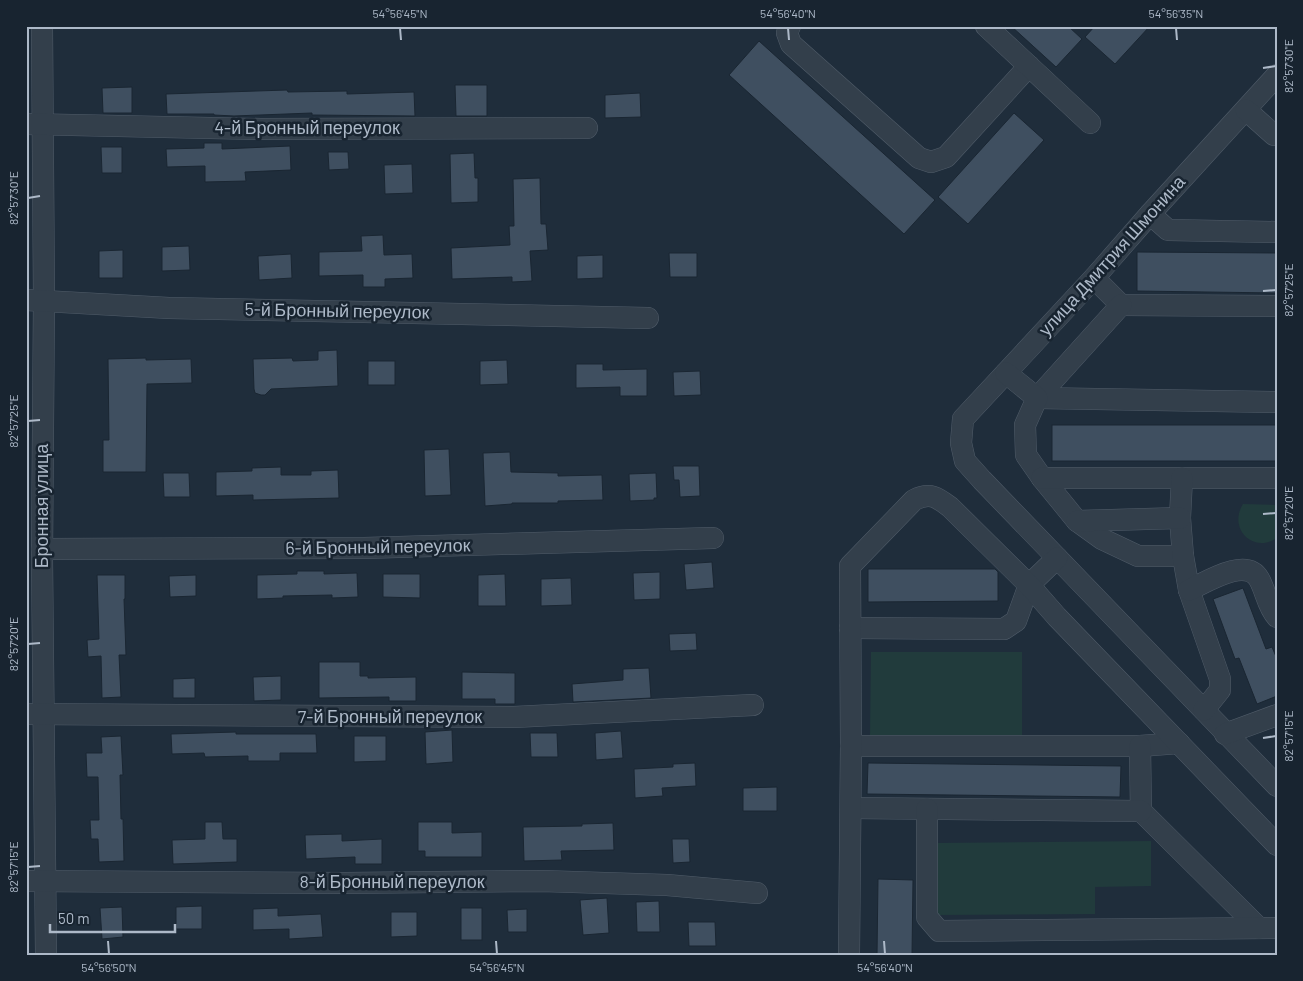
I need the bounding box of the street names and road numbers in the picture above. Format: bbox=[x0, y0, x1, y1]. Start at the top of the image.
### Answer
street label: 4-й Бронный переулок bbox=[214, 116, 400, 138]
street label: улица Дмитрия Шмонина bbox=[1033, 170, 1190, 340]
street label: 5-й Бронный переулок bbox=[244, 297, 430, 323]
street label: Бронная улица bbox=[30, 443, 52, 568]
street label: 6-й Бронный переулок bbox=[285, 533, 471, 559]
street label: 7-й Бронный переулок bbox=[298, 705, 482, 727]
street label: 8-й Бронный переулок bbox=[299, 870, 485, 892]

